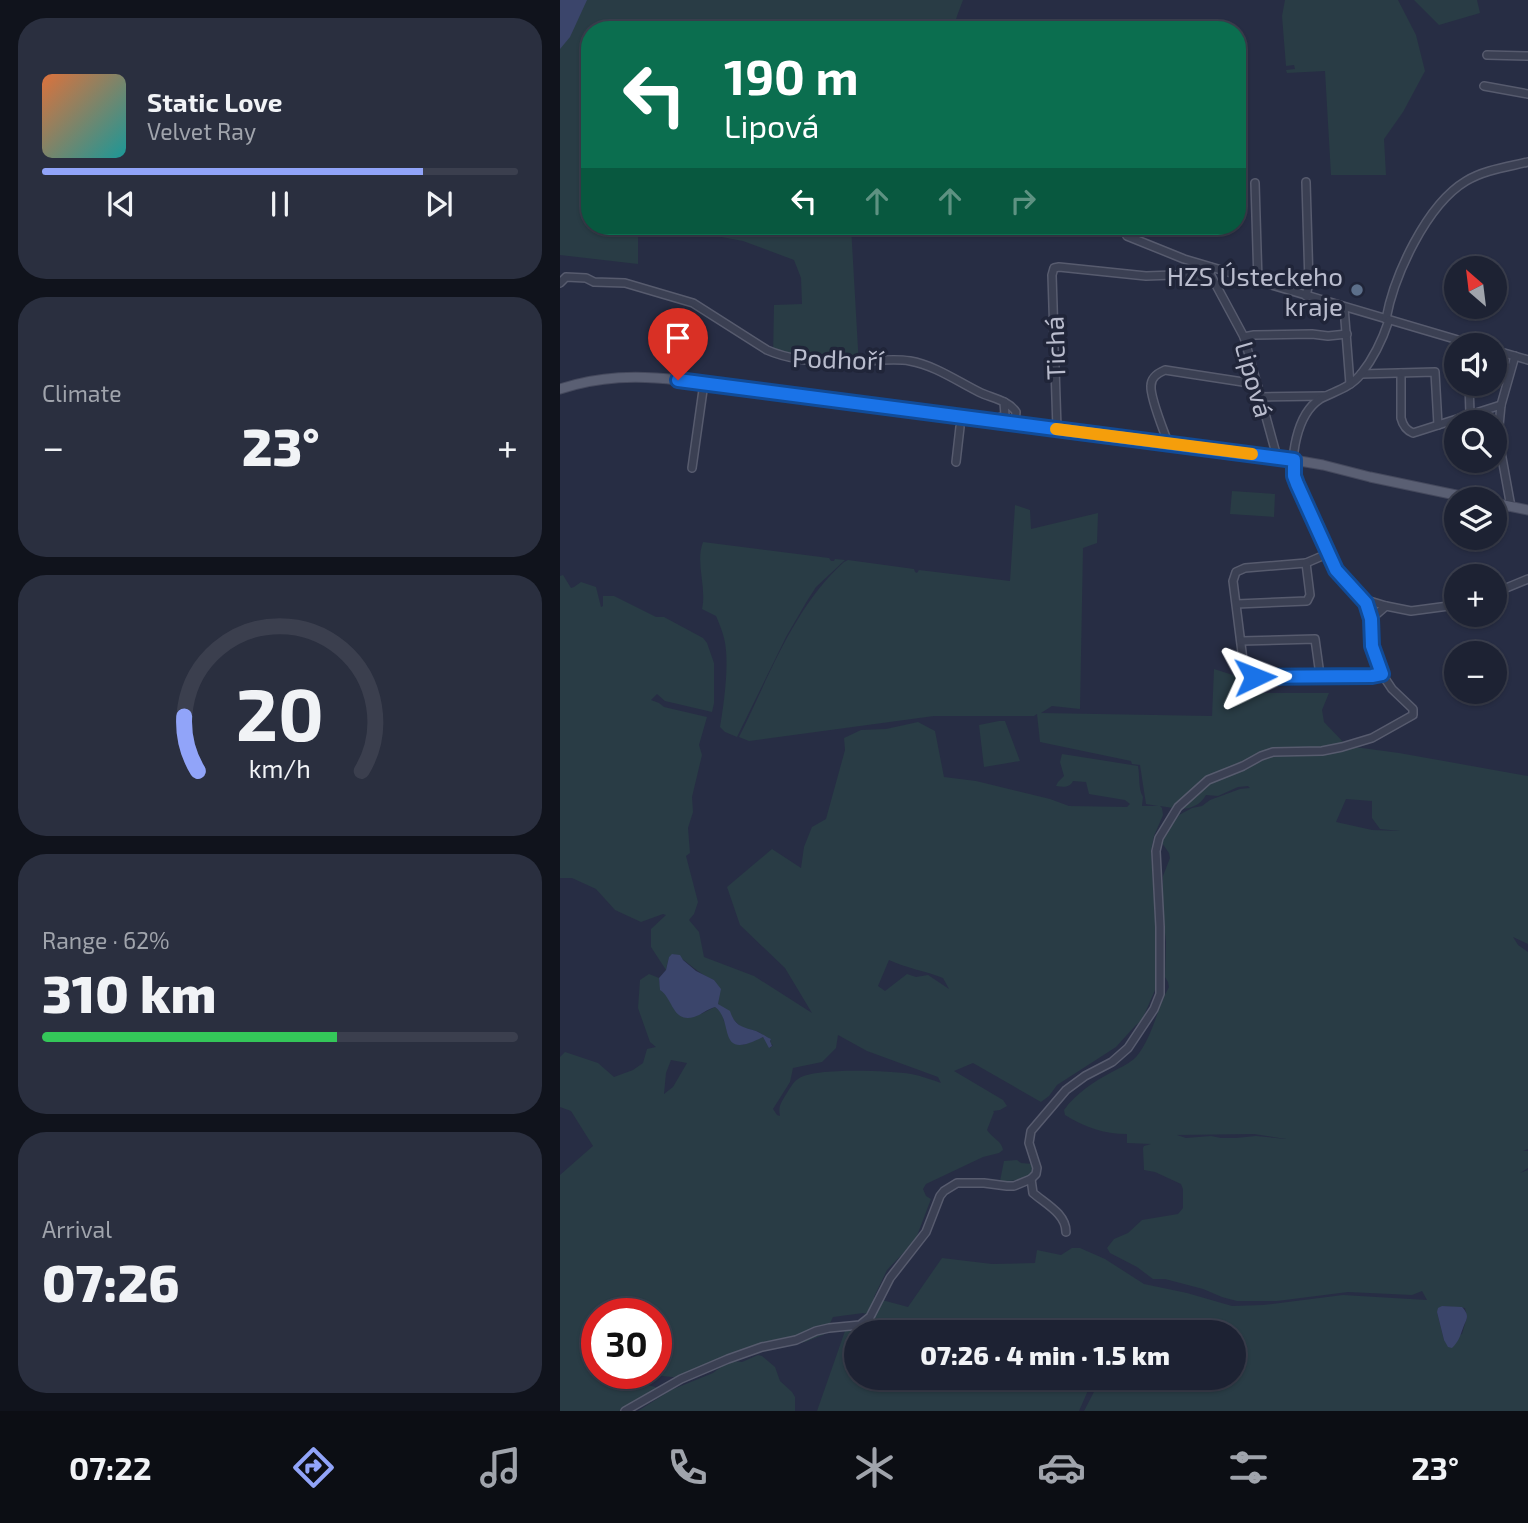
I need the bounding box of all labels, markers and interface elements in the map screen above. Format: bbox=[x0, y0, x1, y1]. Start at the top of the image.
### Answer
text: 190 m bbox=[724, 46, 859, 105]
icon: left bbox=[609, 49, 700, 140]
text: Static Love bbox=[147, 86, 283, 117]
text: Lipová bbox=[724, 106, 819, 144]
text: Velvet Ray bbox=[147, 117, 256, 145]
icon: left bbox=[785, 182, 823, 220]
icon: ahead bbox=[858, 182, 896, 220]
icon: ahead bbox=[931, 182, 969, 220]
icon: right bbox=[1004, 182, 1042, 220]
icon: previous bbox=[102, 185, 140, 223]
icon: pause bbox=[261, 185, 299, 223]
icon: next bbox=[420, 185, 458, 223]
north arrow bbox=[1444, 256, 1507, 318]
map controls bbox=[1444, 256, 1507, 704]
place label: HZS Ústeckeho kraje bbox=[1167, 260, 1343, 321]
marker: HZS Ústeckeho kraje bbox=[1349, 282, 1365, 298]
pin bbox=[648, 308, 708, 380]
street label: Tichá bbox=[1037, 316, 1071, 380]
icon: arrive bbox=[659, 319, 697, 357]
button: sound bbox=[1444, 333, 1507, 396]
street label: Lipová bbox=[1229, 338, 1281, 420]
street label: Podhoří bbox=[792, 341, 886, 375]
text: Climate bbox=[42, 379, 122, 407]
button: search bbox=[1444, 410, 1507, 473]
text: 23° bbox=[242, 414, 320, 476]
text: − bbox=[42, 423, 64, 469]
text: + bbox=[497, 423, 518, 469]
button: layers bbox=[1444, 487, 1507, 550]
button: + bbox=[1444, 564, 1507, 627]
position arrow bbox=[1218, 640, 1292, 714]
button: − bbox=[1444, 641, 1507, 704]
text: 20 bbox=[236, 669, 324, 757]
text: km/h bbox=[249, 753, 311, 783]
text: Range · 62% bbox=[42, 926, 170, 954]
text: 310 km bbox=[42, 961, 216, 1023]
text: Arrival bbox=[42, 1215, 112, 1243]
text: 07:26 bbox=[42, 1250, 179, 1312]
speed limit sign: 30 bbox=[581, 1298, 672, 1389]
text: 07:26 · 4 min · 1.5 km bbox=[920, 1339, 1170, 1370]
icon: directions bbox=[289, 1443, 338, 1492]
icon: music bbox=[476, 1443, 525, 1492]
icon: phone bbox=[663, 1443, 712, 1492]
icon: climate bbox=[850, 1443, 899, 1492]
icon: car bbox=[1037, 1443, 1086, 1492]
icon: filters bbox=[1224, 1443, 1273, 1492]
text: 07:22 bbox=[69, 1448, 151, 1486]
text: 23° bbox=[1411, 1448, 1459, 1486]

